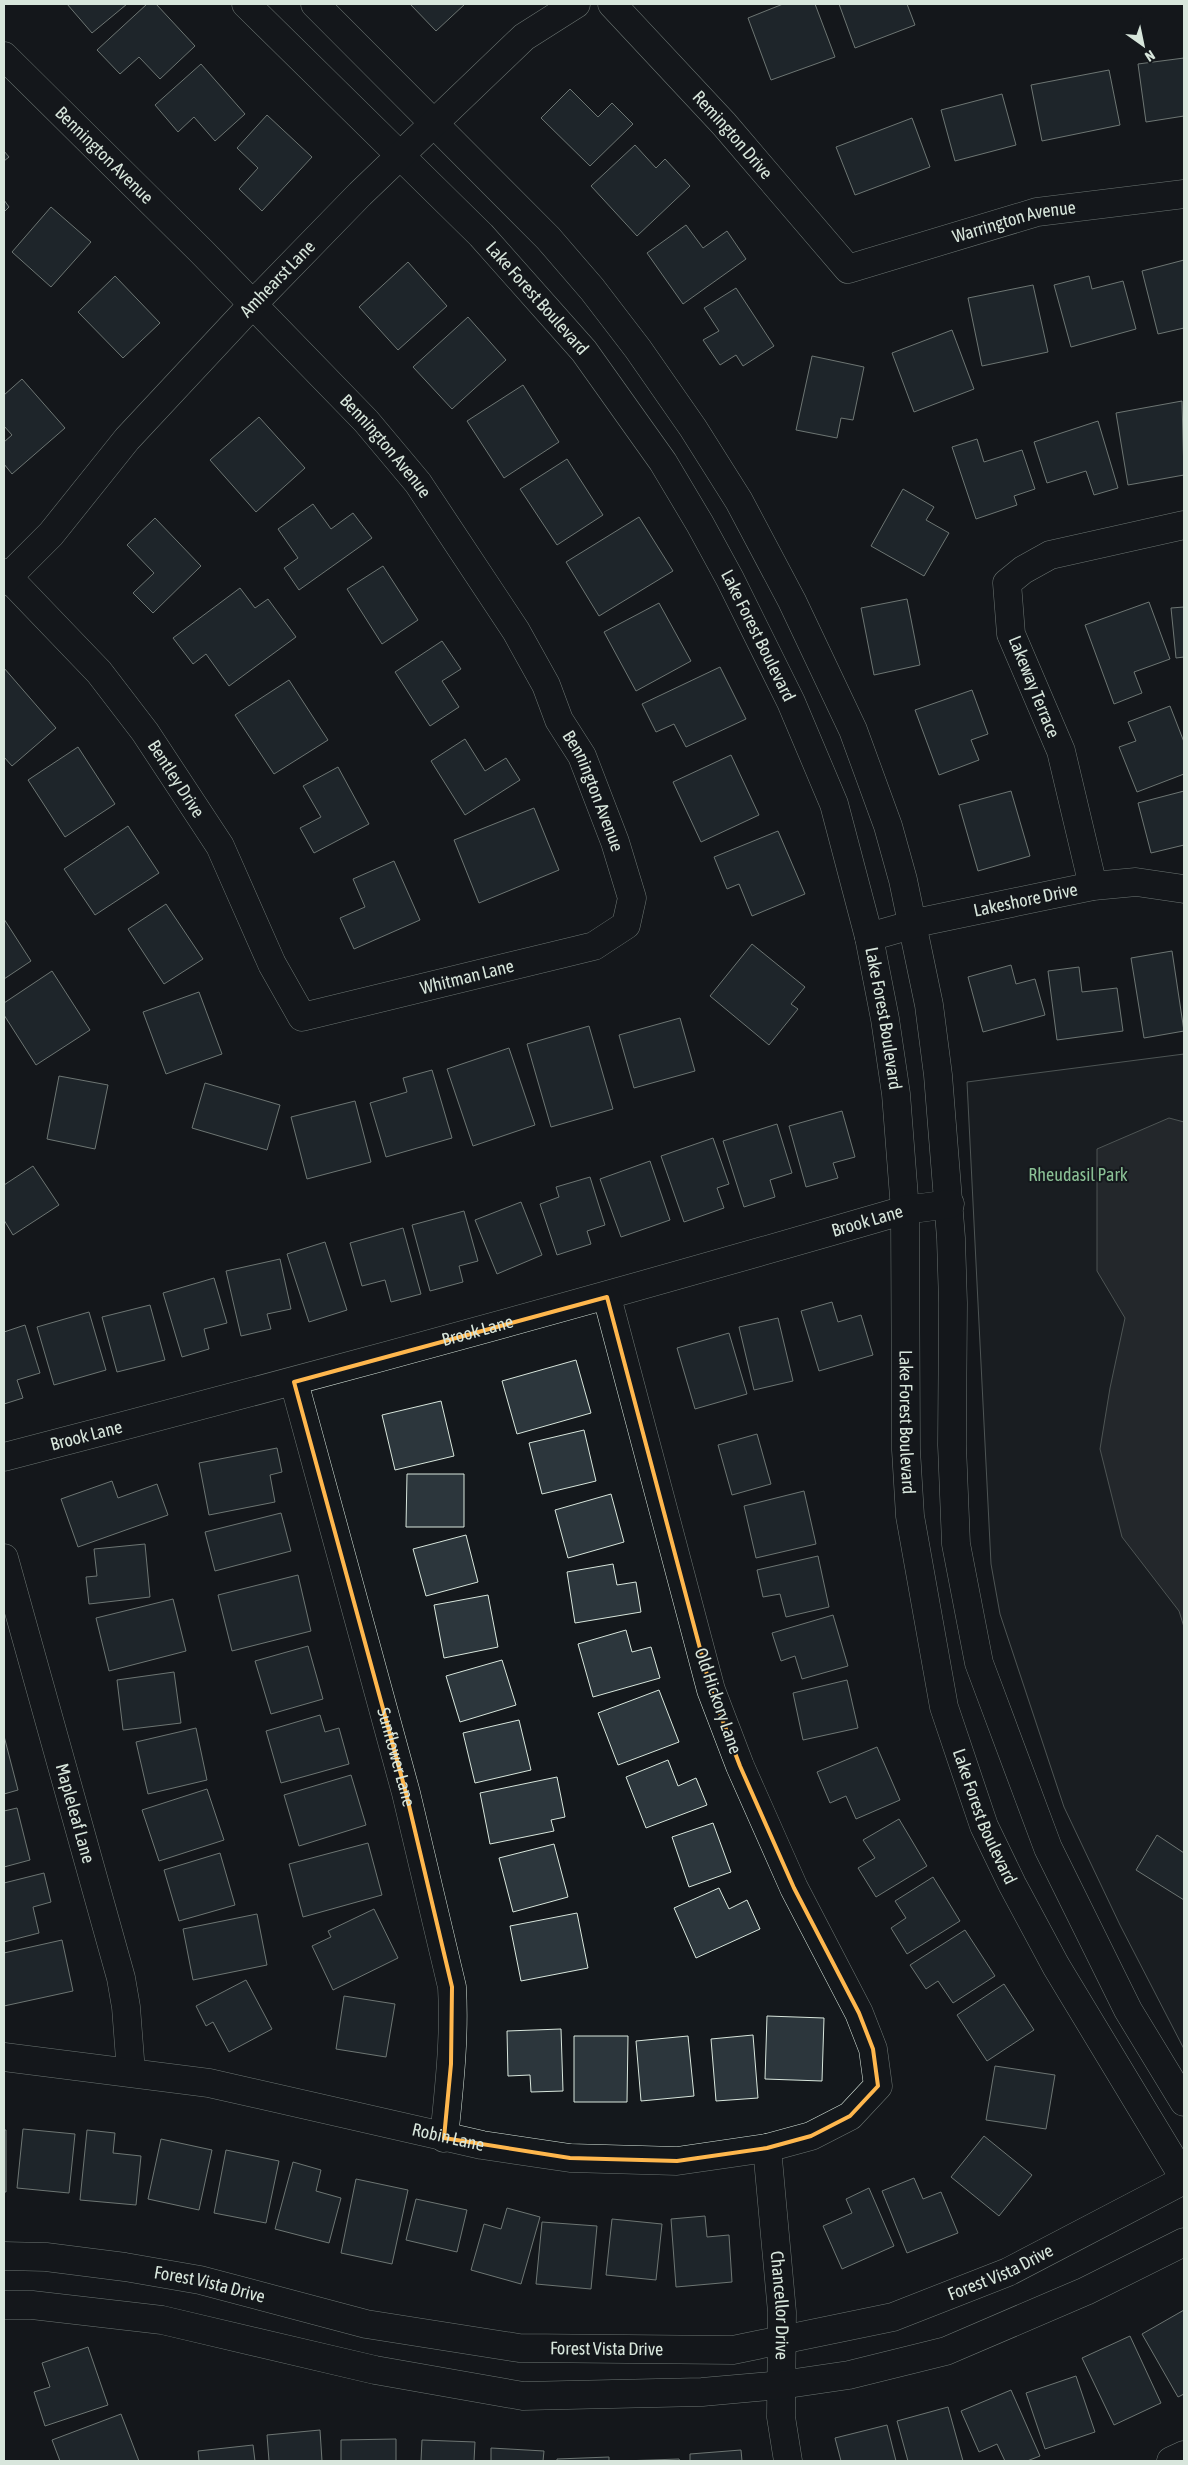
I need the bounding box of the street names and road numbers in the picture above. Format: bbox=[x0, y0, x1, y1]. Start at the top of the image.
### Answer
street label: Remington Drive bbox=[688, 86, 777, 183]
street label: Bennington Avenue bbox=[51, 102, 158, 208]
street label: Warrington Avenue bbox=[950, 196, 1077, 247]
street label: Amhearst Lane bbox=[235, 236, 319, 321]
street label: Lake Forest Boulevard bbox=[482, 237, 593, 359]
street label: Bennington Avenue bbox=[336, 390, 436, 502]
street label: Lake Forest Boulevard bbox=[717, 566, 800, 705]
street label: Lakeway Terrace bbox=[1004, 633, 1064, 741]
street label: Bennington Avenue bbox=[558, 726, 628, 854]
street label: Bentley Drive bbox=[144, 736, 209, 821]
street label: Lakeshore Drive bbox=[972, 879, 1079, 921]
street label: Lake Forest Boulevard bbox=[861, 945, 906, 1091]
street label: Whitman Lane bbox=[418, 955, 516, 998]
street label: Brook Lane bbox=[829, 1200, 905, 1241]
street label: Brook Lane bbox=[439, 1311, 516, 1350]
street label: Lake Forest Boulevard bbox=[896, 1350, 920, 1495]
street label: Brook Lane bbox=[48, 1416, 124, 1455]
street label: Old Hickory Lane bbox=[691, 1645, 746, 1757]
street label: Sunflower Lane bbox=[373, 1705, 420, 1809]
street label: Lake Forest Boulevard bbox=[949, 1746, 1022, 1888]
street label: Mapleleaf Lane bbox=[52, 1761, 99, 1865]
street label: Robin Lane bbox=[410, 2118, 487, 2155]
street label: Forest Vista Drive bbox=[945, 2239, 1056, 2305]
street label: Chancellor Drive bbox=[766, 2250, 793, 2360]
street label: Forest Vista Drive bbox=[153, 2261, 267, 2307]
street label: Forest Vista Drive bbox=[550, 2337, 663, 2359]

